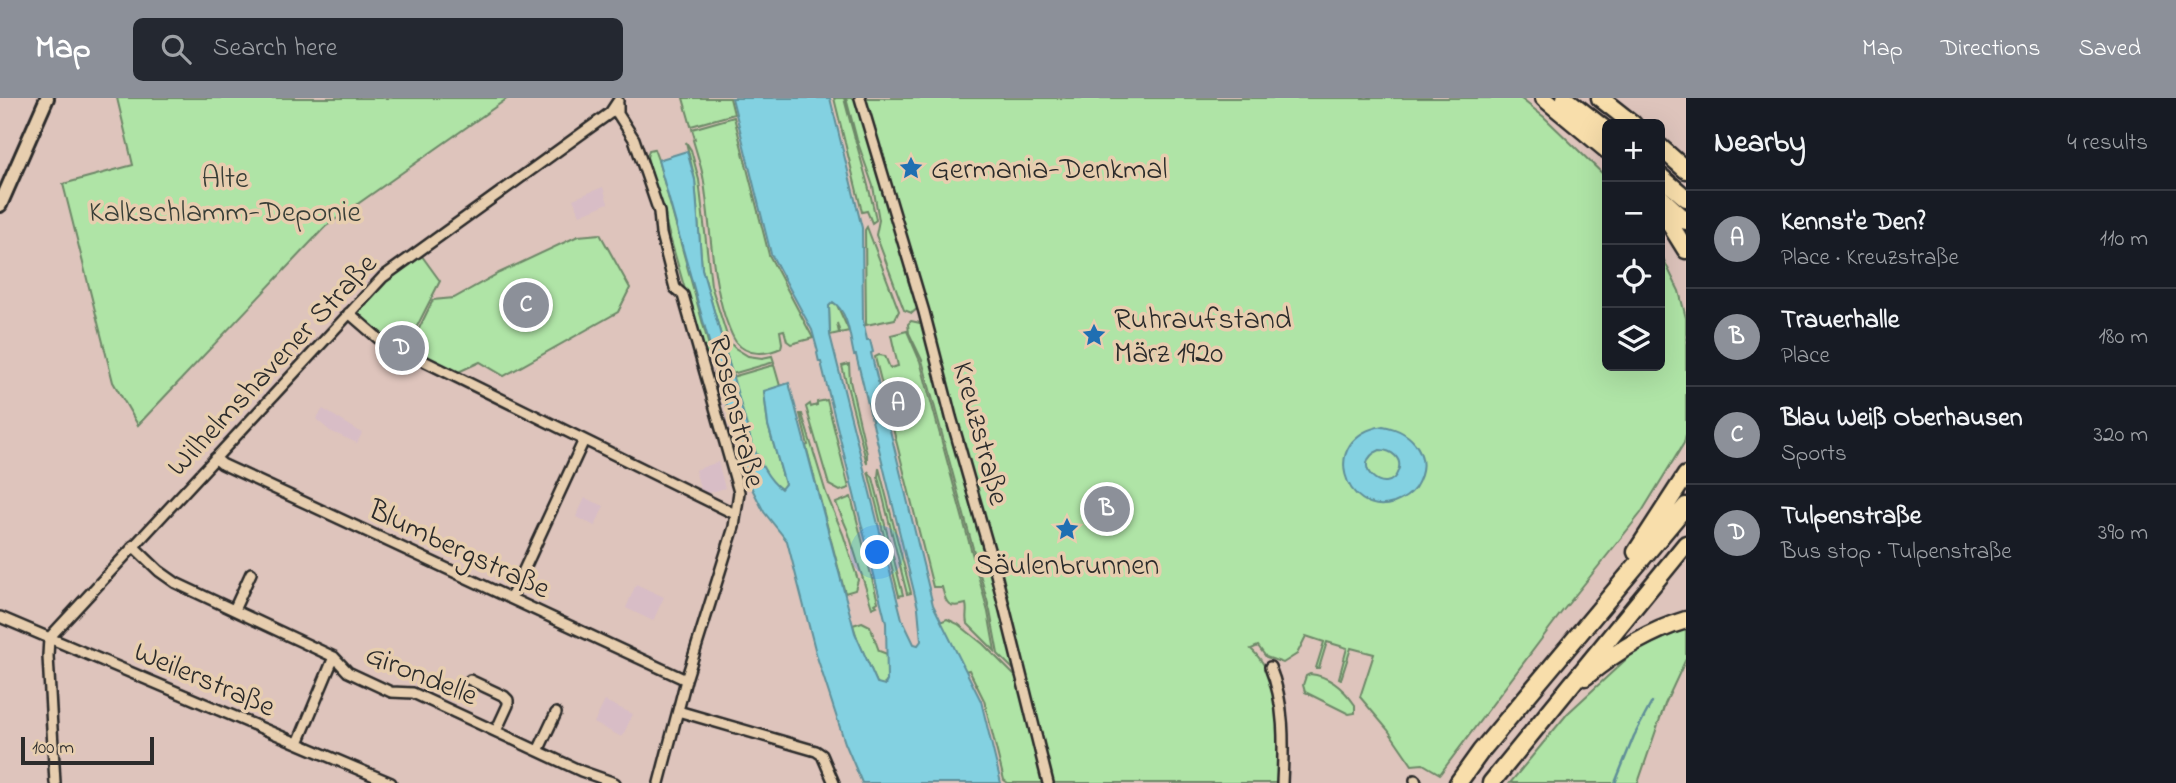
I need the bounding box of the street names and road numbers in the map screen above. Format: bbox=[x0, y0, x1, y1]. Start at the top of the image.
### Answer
street label: Wilhelmshavener Straße bbox=[158, 244, 389, 488]
street label: Rosenstraße bbox=[695, 331, 775, 493]
street label: Kreuzstraße bbox=[939, 357, 1020, 511]
street label: Blumbergstraße bbox=[360, 489, 557, 612]
street label: Weilerstraße bbox=[126, 631, 282, 731]
street label: Girondelle bbox=[358, 634, 484, 719]

